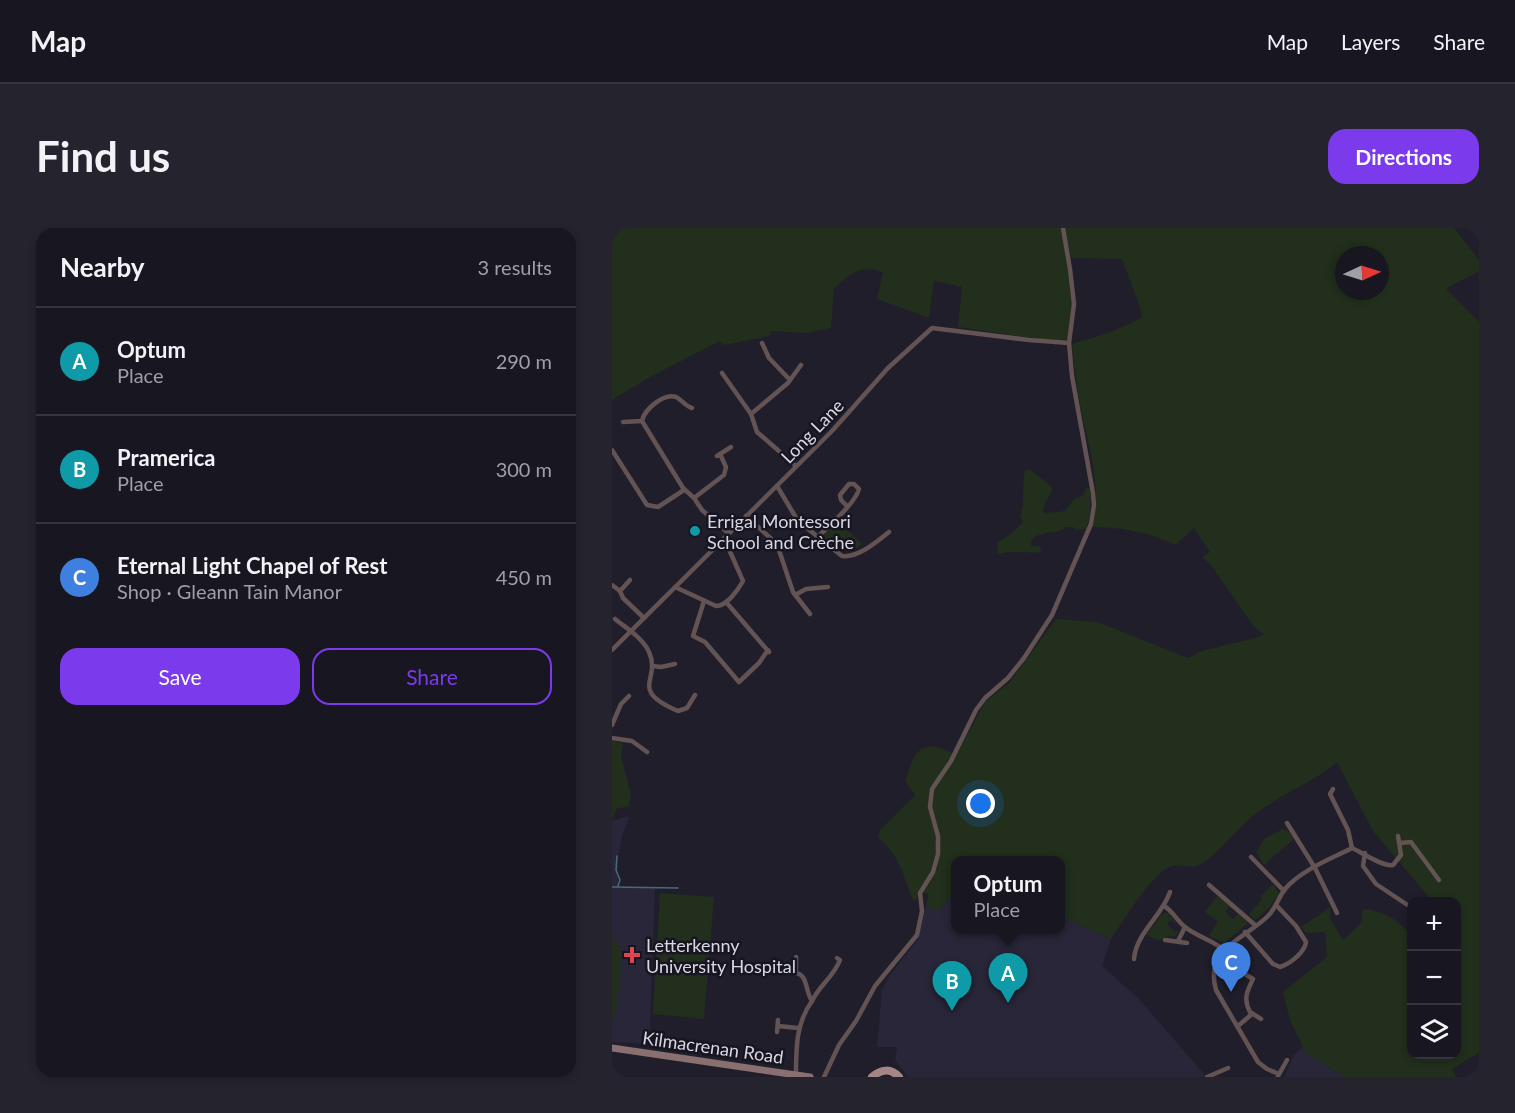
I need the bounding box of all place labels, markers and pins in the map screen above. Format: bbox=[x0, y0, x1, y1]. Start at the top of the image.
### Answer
place label: Errigal Montessori School and Crèche bbox=[707, 510, 854, 553]
marker: Errigal Montessori School and Crèche bbox=[688, 524, 702, 538]
place label: Letterkenny University Hospital bbox=[646, 934, 796, 977]
pin: C bbox=[1212, 942, 1250, 992]
marker: Letterkenny University Hospital bbox=[623, 946, 641, 964]
pin: A bbox=[988, 954, 1028, 1003]
pin: B bbox=[932, 962, 972, 1011]

